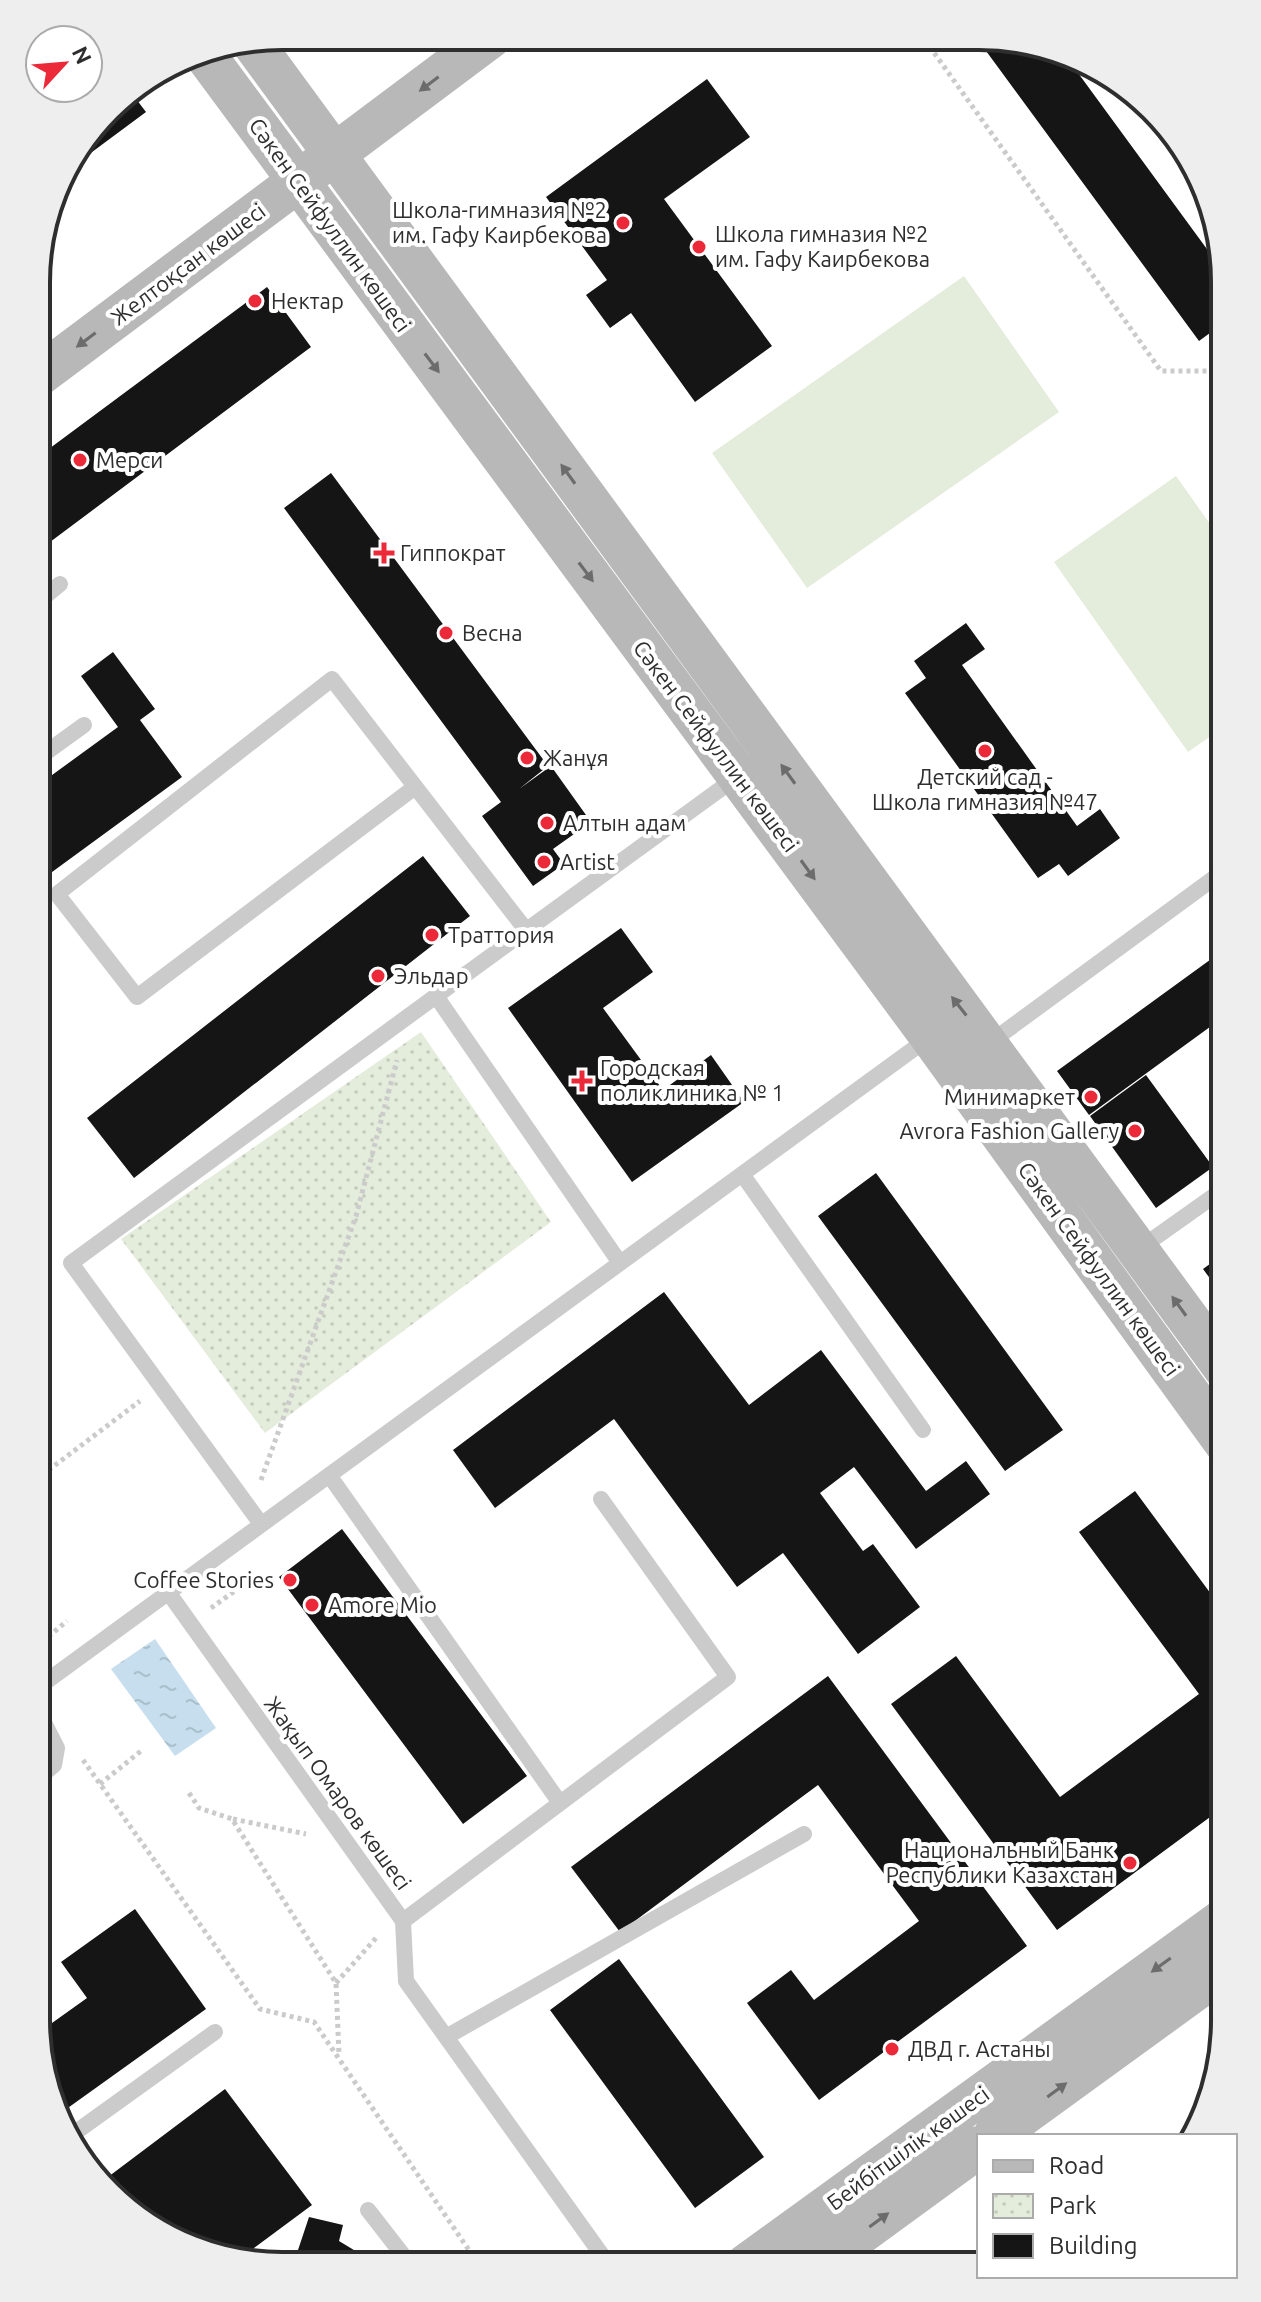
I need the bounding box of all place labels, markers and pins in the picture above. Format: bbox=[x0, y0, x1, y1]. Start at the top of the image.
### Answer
place label: Школа-гимназия №2 им. Гафу Каирбекова bbox=[392, 197, 607, 247]
marker: Школа-гимназия №2 им. Гафу Каирбекова bbox=[614, 214, 632, 232]
place label: Школа гимназия №2 им. Гафу Каирбекова bbox=[715, 221, 930, 271]
marker: Школа гимназия №2 им. Гафу Каирбекова bbox=[690, 238, 708, 256]
place label: Нектар bbox=[271, 288, 344, 313]
marker: Нектар bbox=[246, 292, 264, 310]
place label: Мерси bbox=[96, 447, 163, 472]
marker: Мерси bbox=[71, 451, 89, 469]
place label: Гиппократ bbox=[400, 540, 506, 565]
marker: Гиппократ bbox=[375, 544, 393, 562]
place label: Весна bbox=[462, 620, 523, 645]
marker: Весна bbox=[437, 624, 455, 642]
marker: Детский сад - Школа гимназия №47 bbox=[976, 742, 994, 760]
place label: Жанұя bbox=[543, 745, 609, 770]
marker: Жанұя bbox=[518, 749, 536, 767]
place label: Детский сад - Школа гимназия №47 bbox=[872, 764, 1098, 814]
place label: Алтын адам bbox=[563, 810, 686, 835]
marker: Алтын адам bbox=[538, 814, 556, 832]
place label: Artist bbox=[560, 849, 615, 874]
marker: Artist bbox=[535, 853, 553, 871]
place label: Траттория bbox=[448, 922, 554, 947]
marker: Траттория bbox=[423, 926, 441, 944]
place label: Эльдар bbox=[394, 963, 469, 988]
marker: Эльдар bbox=[369, 967, 387, 985]
place label: Городская поликлиника № 1 bbox=[600, 1055, 784, 1105]
marker: Городская поликлиника № 1 bbox=[571, 1070, 593, 1092]
place label: Минимаркет bbox=[944, 1084, 1075, 1109]
marker: Минимаркет bbox=[1082, 1088, 1100, 1106]
place label: Avrora Fashion Gallery bbox=[899, 1118, 1119, 1143]
marker: Avrora Fashion Gallery bbox=[1126, 1122, 1144, 1140]
place label: Coffee Stories bbox=[133, 1567, 274, 1592]
marker: Coffee Stories bbox=[281, 1571, 299, 1589]
place label: Amore Mio bbox=[328, 1592, 437, 1617]
marker: Amore Mio bbox=[303, 1596, 321, 1614]
place label: Национальный Банк Республики Казахстан bbox=[886, 1837, 1114, 1887]
marker: Национальный Банк Республики Казахстан bbox=[1121, 1854, 1139, 1872]
place label: ДВД г. Астаны bbox=[908, 2036, 1051, 2061]
marker: ДВД г. Астаны bbox=[883, 2040, 901, 2058]

